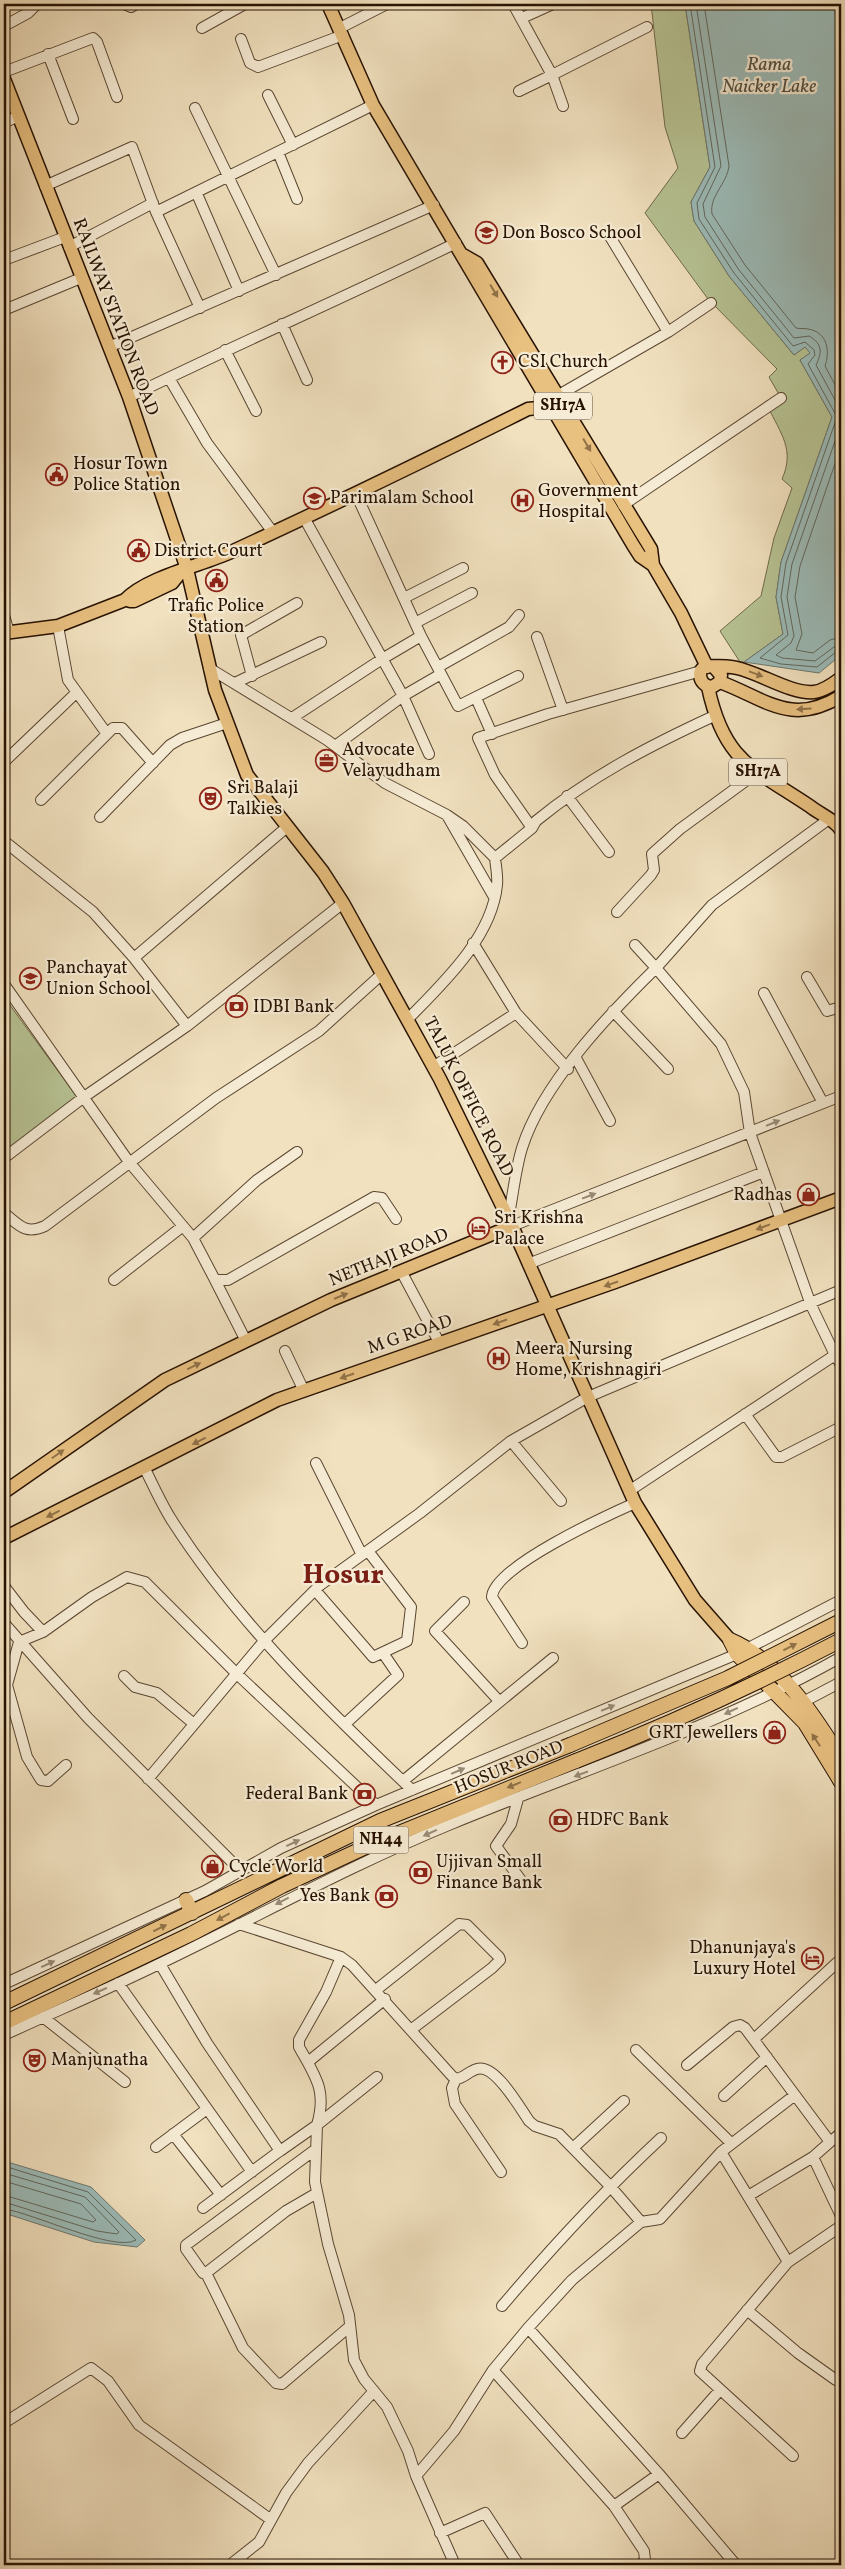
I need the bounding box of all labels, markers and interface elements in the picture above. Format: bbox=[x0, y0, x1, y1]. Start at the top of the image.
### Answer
water label: Rama Naicker Lake bbox=[722, 52, 816, 100]
street label: RAILWAY STATION ROAD bbox=[66, 215, 164, 419]
school or university icon: Don Bosco School bbox=[474, 221, 498, 245]
place label: Don Bosco School bbox=[502, 221, 641, 246]
one-way arrow bbox=[489, 285, 498, 298]
church icon: CSI Church bbox=[490, 350, 514, 374]
place label: CSI Church bbox=[518, 350, 608, 375]
road number: SH17A bbox=[534, 392, 592, 420]
one-way arrow bbox=[582, 439, 591, 452]
place label: Hosur Town Police Station bbox=[73, 452, 181, 498]
public building icon: Hosur Town Police Station bbox=[45, 462, 69, 486]
place label: Government Hospital bbox=[538, 479, 638, 525]
school or university icon: Parimalam School bbox=[302, 486, 326, 510]
place label: Parimalam School bbox=[330, 486, 474, 511]
hospital icon: Government Hospital bbox=[510, 489, 534, 513]
public building icon: District Court bbox=[126, 539, 150, 563]
place label: District Court bbox=[154, 539, 263, 564]
public building icon: Trafic Police Station bbox=[204, 569, 228, 593]
place label: Trafic Police Station bbox=[168, 594, 264, 640]
one-way arrow bbox=[748, 671, 763, 678]
one-way arrow bbox=[796, 705, 812, 713]
place label: Advocate Velayudham bbox=[342, 738, 441, 784]
office icon: Advocate Velayudham bbox=[314, 748, 338, 772]
road number: SH17A bbox=[729, 759, 787, 786]
place label: Sri Balaji Talkies bbox=[227, 776, 299, 822]
theatre icon: Sri Balaji Talkies bbox=[199, 786, 223, 810]
place label: Panchayat Union School bbox=[46, 956, 151, 1002]
school or university icon: Panchayat Union School bbox=[18, 966, 42, 990]
bank icon: IDBI Bank bbox=[225, 995, 249, 1019]
place label: IDBI Bank bbox=[253, 995, 335, 1020]
street label: TALUK OFFICE ROAD bbox=[417, 1013, 519, 1181]
one-way arrow bbox=[766, 1119, 780, 1127]
place label: Radhas bbox=[733, 1183, 792, 1208]
shop icon: Radhas bbox=[796, 1183, 820, 1207]
one-way arrow bbox=[582, 1192, 597, 1199]
place label: Sri Krishna Palace bbox=[494, 1206, 584, 1252]
hotel icon: Sri Krishna Palace bbox=[466, 1216, 490, 1240]
street label: NETHAJI ROAD bbox=[325, 1223, 453, 1293]
one-way arrow bbox=[755, 1223, 770, 1231]
one-way arrow bbox=[603, 1281, 618, 1288]
one-way arrow bbox=[334, 1292, 349, 1300]
street label: M G ROAD bbox=[364, 1309, 456, 1361]
one-way arrow bbox=[493, 1319, 508, 1326]
place label: Meera Nursing Home, Krishnagiri bbox=[515, 1337, 662, 1383]
hospital icon: Meera Nursing Home, Krishnagiri bbox=[487, 1347, 511, 1371]
one-way arrow bbox=[187, 1362, 201, 1370]
one-way arrow bbox=[339, 1372, 354, 1380]
one-way arrow bbox=[191, 1437, 206, 1445]
one-way arrow bbox=[51, 1449, 65, 1459]
one-way arrow bbox=[46, 1510, 60, 1518]
district label: Hosur bbox=[302, 1556, 384, 1595]
one-way arrow bbox=[783, 1643, 797, 1651]
one-way arrow bbox=[601, 1703, 615, 1711]
one-way arrow bbox=[724, 1707, 738, 1715]
place label: GRT Jewellers bbox=[649, 1721, 758, 1746]
shop icon: GRT Jewellers bbox=[762, 1721, 786, 1745]
one-way arrow bbox=[812, 1733, 821, 1746]
street label: HOSUR ROAD bbox=[451, 1735, 567, 1801]
one-way arrow bbox=[451, 1766, 465, 1774]
one-way arrow bbox=[573, 1770, 588, 1778]
place label: Federal Bank bbox=[245, 1782, 348, 1807]
bank icon: Federal Bank bbox=[352, 1782, 376, 1806]
one-way arrow bbox=[507, 1782, 521, 1790]
bank icon: HDFC Bank bbox=[548, 1808, 572, 1832]
place label: HDFC Bank bbox=[576, 1808, 669, 1833]
road number: NH44 bbox=[354, 1826, 408, 1854]
one-way arrow bbox=[423, 1830, 437, 1838]
one-way arrow bbox=[286, 1838, 300, 1846]
place label: Ujjivan Small Finance Bank bbox=[436, 1850, 543, 1896]
shop icon: Cycle World bbox=[201, 1855, 225, 1879]
place label: Cycle World bbox=[229, 1855, 323, 1880]
bank icon: Ujjivan Small Finance Bank bbox=[408, 1860, 432, 1884]
place label: Yes Bank bbox=[300, 1884, 370, 1909]
bank icon: Yes Bank bbox=[374, 1884, 398, 1908]
one-way arrow bbox=[275, 1897, 290, 1905]
one-way arrow bbox=[216, 1913, 230, 1921]
one-way arrow bbox=[153, 1924, 167, 1932]
place label: Dhanunjaya's Luxury Hotel bbox=[689, 1936, 796, 1982]
hotel icon: Dhanunjaya's Luxury Hotel bbox=[800, 1946, 824, 1970]
one-way arrow bbox=[41, 1960, 55, 1968]
one-way arrow bbox=[93, 1987, 107, 1995]
theatre icon: Manjunatha bbox=[23, 2048, 47, 2072]
place label: Manjunatha bbox=[51, 2048, 148, 2073]

